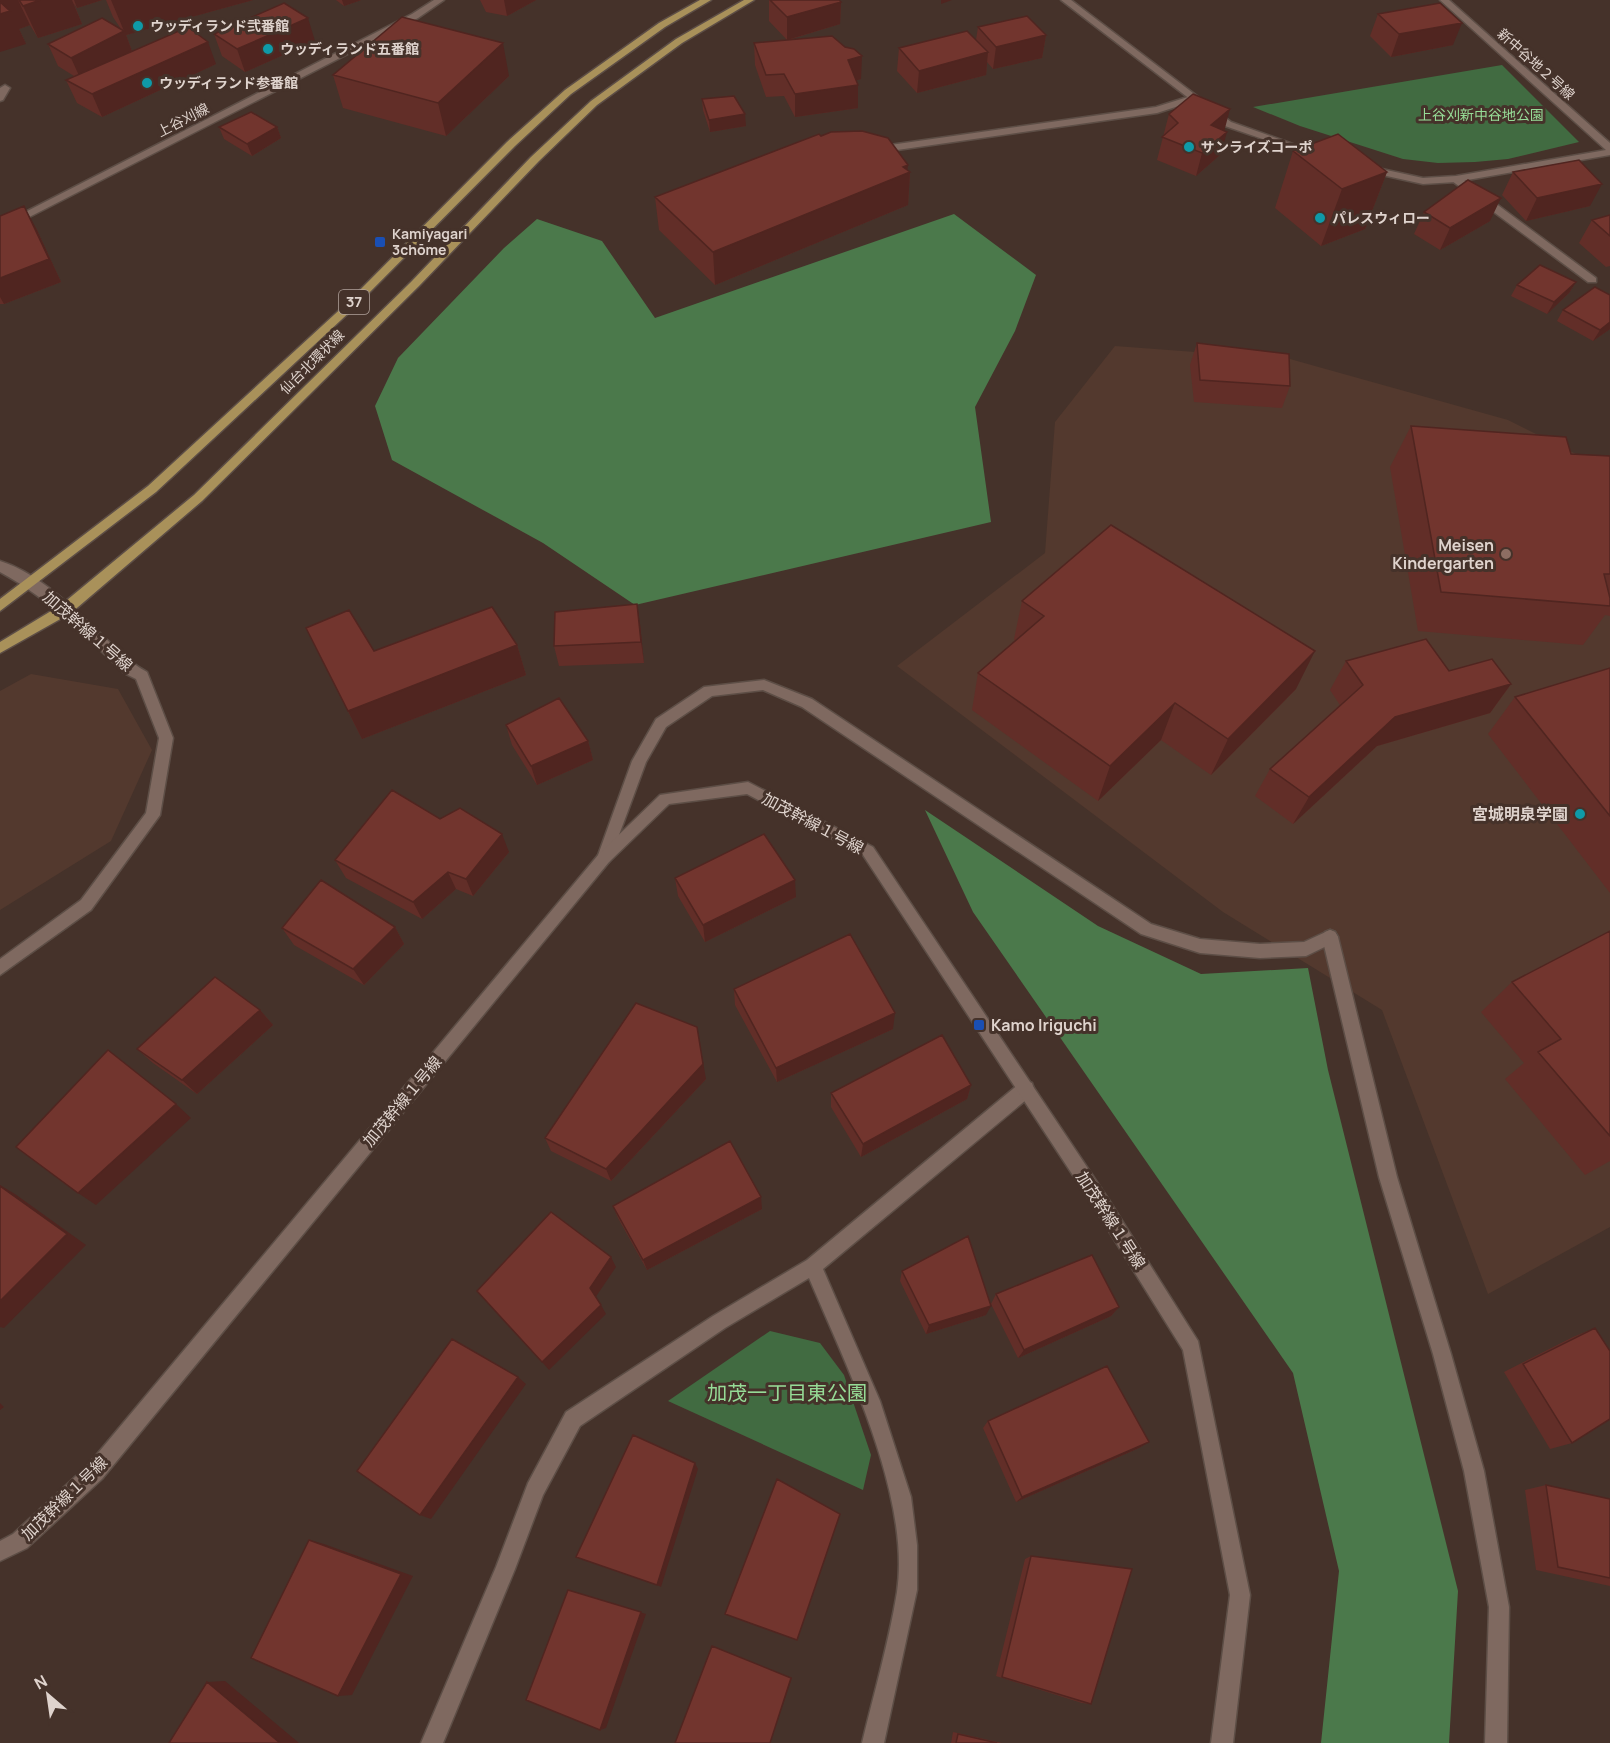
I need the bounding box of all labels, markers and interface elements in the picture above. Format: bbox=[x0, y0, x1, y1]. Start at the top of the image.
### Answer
place label: ウッディランド弐番館 bbox=[150, 16, 289, 35]
marker: ウッディランド弐番館 bbox=[131, 19, 145, 33]
street label: 新中谷地２号線 bbox=[1494, 24, 1579, 103]
place label: ウッディランド五番館 bbox=[280, 39, 419, 58]
marker: ウッディランド五番館 bbox=[261, 42, 275, 56]
place label: ウッディランド参番館 bbox=[159, 73, 298, 92]
marker: ウッディランド参番館 bbox=[140, 76, 154, 90]
street label: 上谷刈線 bbox=[154, 98, 212, 141]
park label: 上谷刈新中谷地公園 bbox=[1418, 105, 1544, 124]
place label: サンライズコーポ bbox=[1201, 137, 1313, 156]
marker: サンライズコーポ bbox=[1182, 140, 1196, 154]
place label: パレスウィロー bbox=[1332, 208, 1430, 227]
marker: パレスウィロー bbox=[1313, 211, 1327, 225]
place label: Kamiyagari 3chōme bbox=[392, 224, 467, 259]
marker: Kamiyagari 3chōme bbox=[373, 235, 387, 249]
road number: 37 bbox=[339, 290, 369, 314]
street label: 仙台北環状線 bbox=[275, 325, 348, 398]
place label: Meisen Kindergarten bbox=[1392, 534, 1494, 574]
marker: Meisen Kindergarten bbox=[1499, 547, 1513, 561]
street label: 加茂幹線１号線 bbox=[39, 586, 137, 676]
street label: 加茂幹線１号線 bbox=[758, 787, 868, 859]
place label: 宮城明泉学園 bbox=[1472, 803, 1568, 825]
marker: 宮城明泉学園 bbox=[1573, 807, 1587, 821]
place label: Kamo Iriguchi bbox=[991, 1014, 1097, 1036]
marker: Kamo Iriguchi bbox=[972, 1018, 986, 1032]
street label: 加茂幹線１号線 bbox=[358, 1051, 446, 1151]
street label: 加茂幹線１号線 bbox=[1071, 1167, 1151, 1273]
park label: 加茂一丁目東公園 bbox=[707, 1379, 867, 1406]
street label: 加茂幹線１号線 bbox=[16, 1451, 112, 1545]
north arrow bbox=[18, 1665, 78, 1725]
text: N bbox=[30, 1669, 51, 1694]

